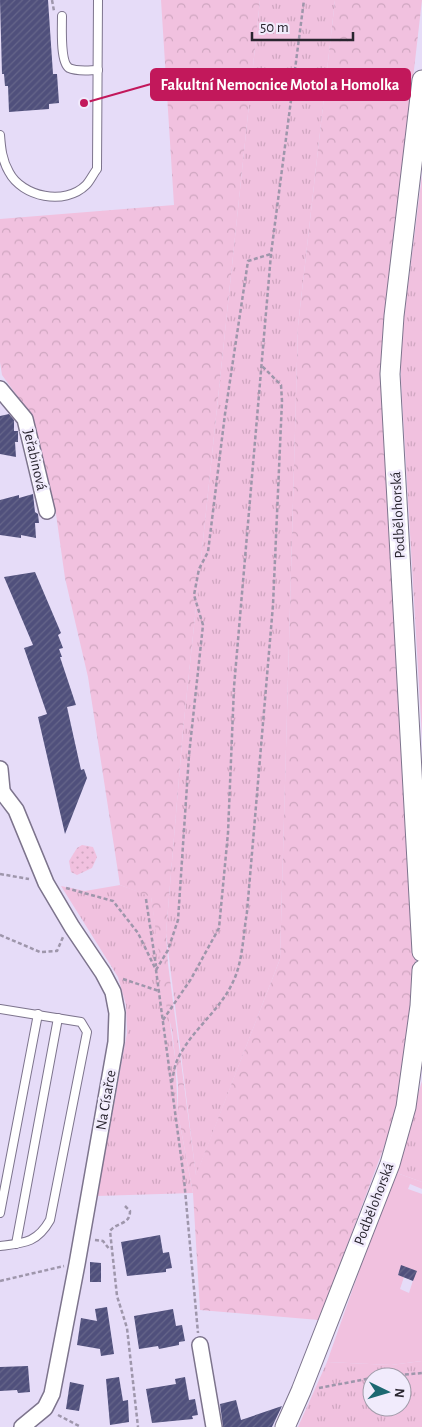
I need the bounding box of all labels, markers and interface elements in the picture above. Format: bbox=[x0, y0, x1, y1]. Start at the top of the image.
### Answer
scale bar bbox=[252, 10, 353, 42]
text: 50 m bbox=[260, 20, 289, 35]
callout: Fakultní Nemocnice Motol a Homolka bbox=[151, 69, 410, 100]
text: Fakultní Nemocnice Motol a Homolka bbox=[161, 77, 400, 93]
street label: Jeřabinová bbox=[21, 428, 49, 492]
street label: Podbělohorská bbox=[388, 471, 408, 559]
street label: Na Císařce bbox=[93, 1069, 119, 1131]
street label: Podbělohorská bbox=[351, 1161, 397, 1247]
north arrow bbox=[362, 1367, 412, 1417]
text: N bbox=[392, 1388, 406, 1399]

